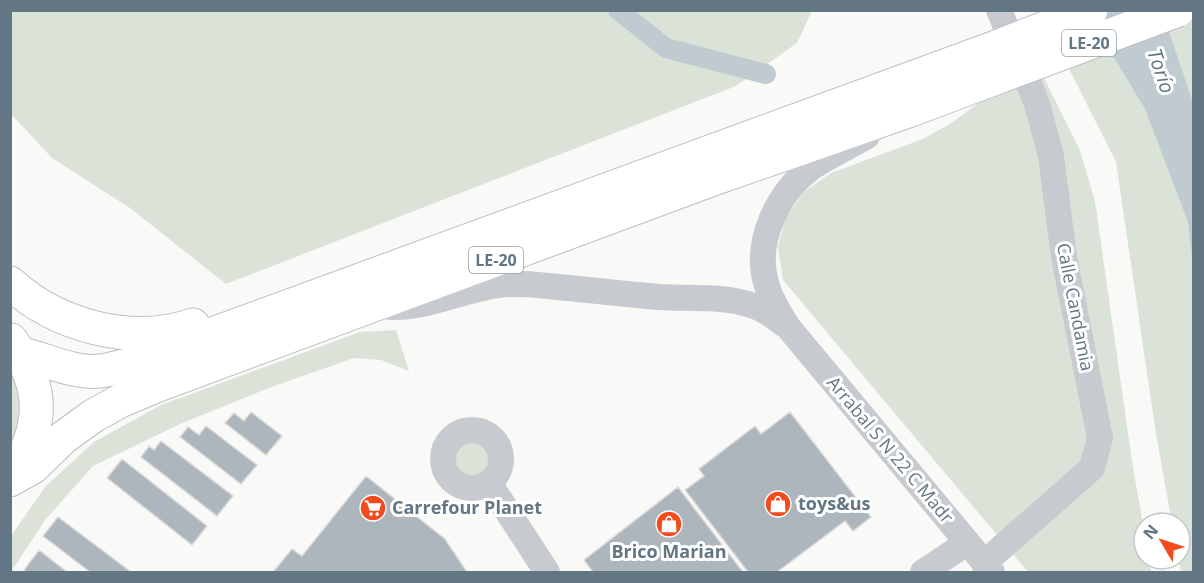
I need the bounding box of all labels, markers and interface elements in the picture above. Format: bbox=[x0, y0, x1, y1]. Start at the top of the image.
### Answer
road number: LE-20 bbox=[1062, 30, 1116, 56]
water label: Torío bbox=[1141, 45, 1182, 97]
street label: Calle Candamia bbox=[1052, 241, 1100, 373]
road number: LE-20 bbox=[469, 247, 523, 273]
street label: Arrabal S N 22 C Madr bbox=[822, 371, 960, 528]
shop icon: toys&us bbox=[763, 489, 793, 519]
place label: toys&us bbox=[798, 491, 870, 515]
supermarket icon: Carrefour Planet bbox=[358, 493, 388, 523]
place label: Carrefour Planet bbox=[392, 495, 542, 519]
shop icon: Brico Marian bbox=[654, 509, 684, 539]
north arrow bbox=[1132, 511, 1192, 571]
text: N bbox=[1138, 520, 1163, 544]
place label: Brico Marian bbox=[611, 539, 727, 563]

